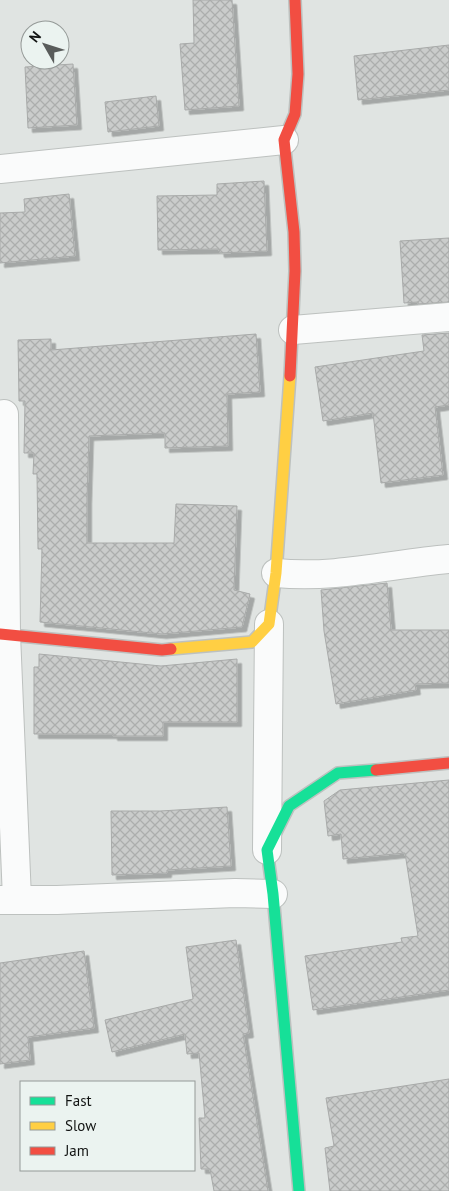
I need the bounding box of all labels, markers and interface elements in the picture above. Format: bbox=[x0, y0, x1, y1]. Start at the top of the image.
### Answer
north arrow bbox=[20, 20, 70, 70]
text: N bbox=[25, 28, 45, 46]
legend bbox=[20, 1081, 195, 1171]
text: Fast bbox=[65, 1091, 92, 1110]
text: Slow bbox=[65, 1116, 96, 1135]
text: Jam bbox=[64, 1141, 89, 1160]

